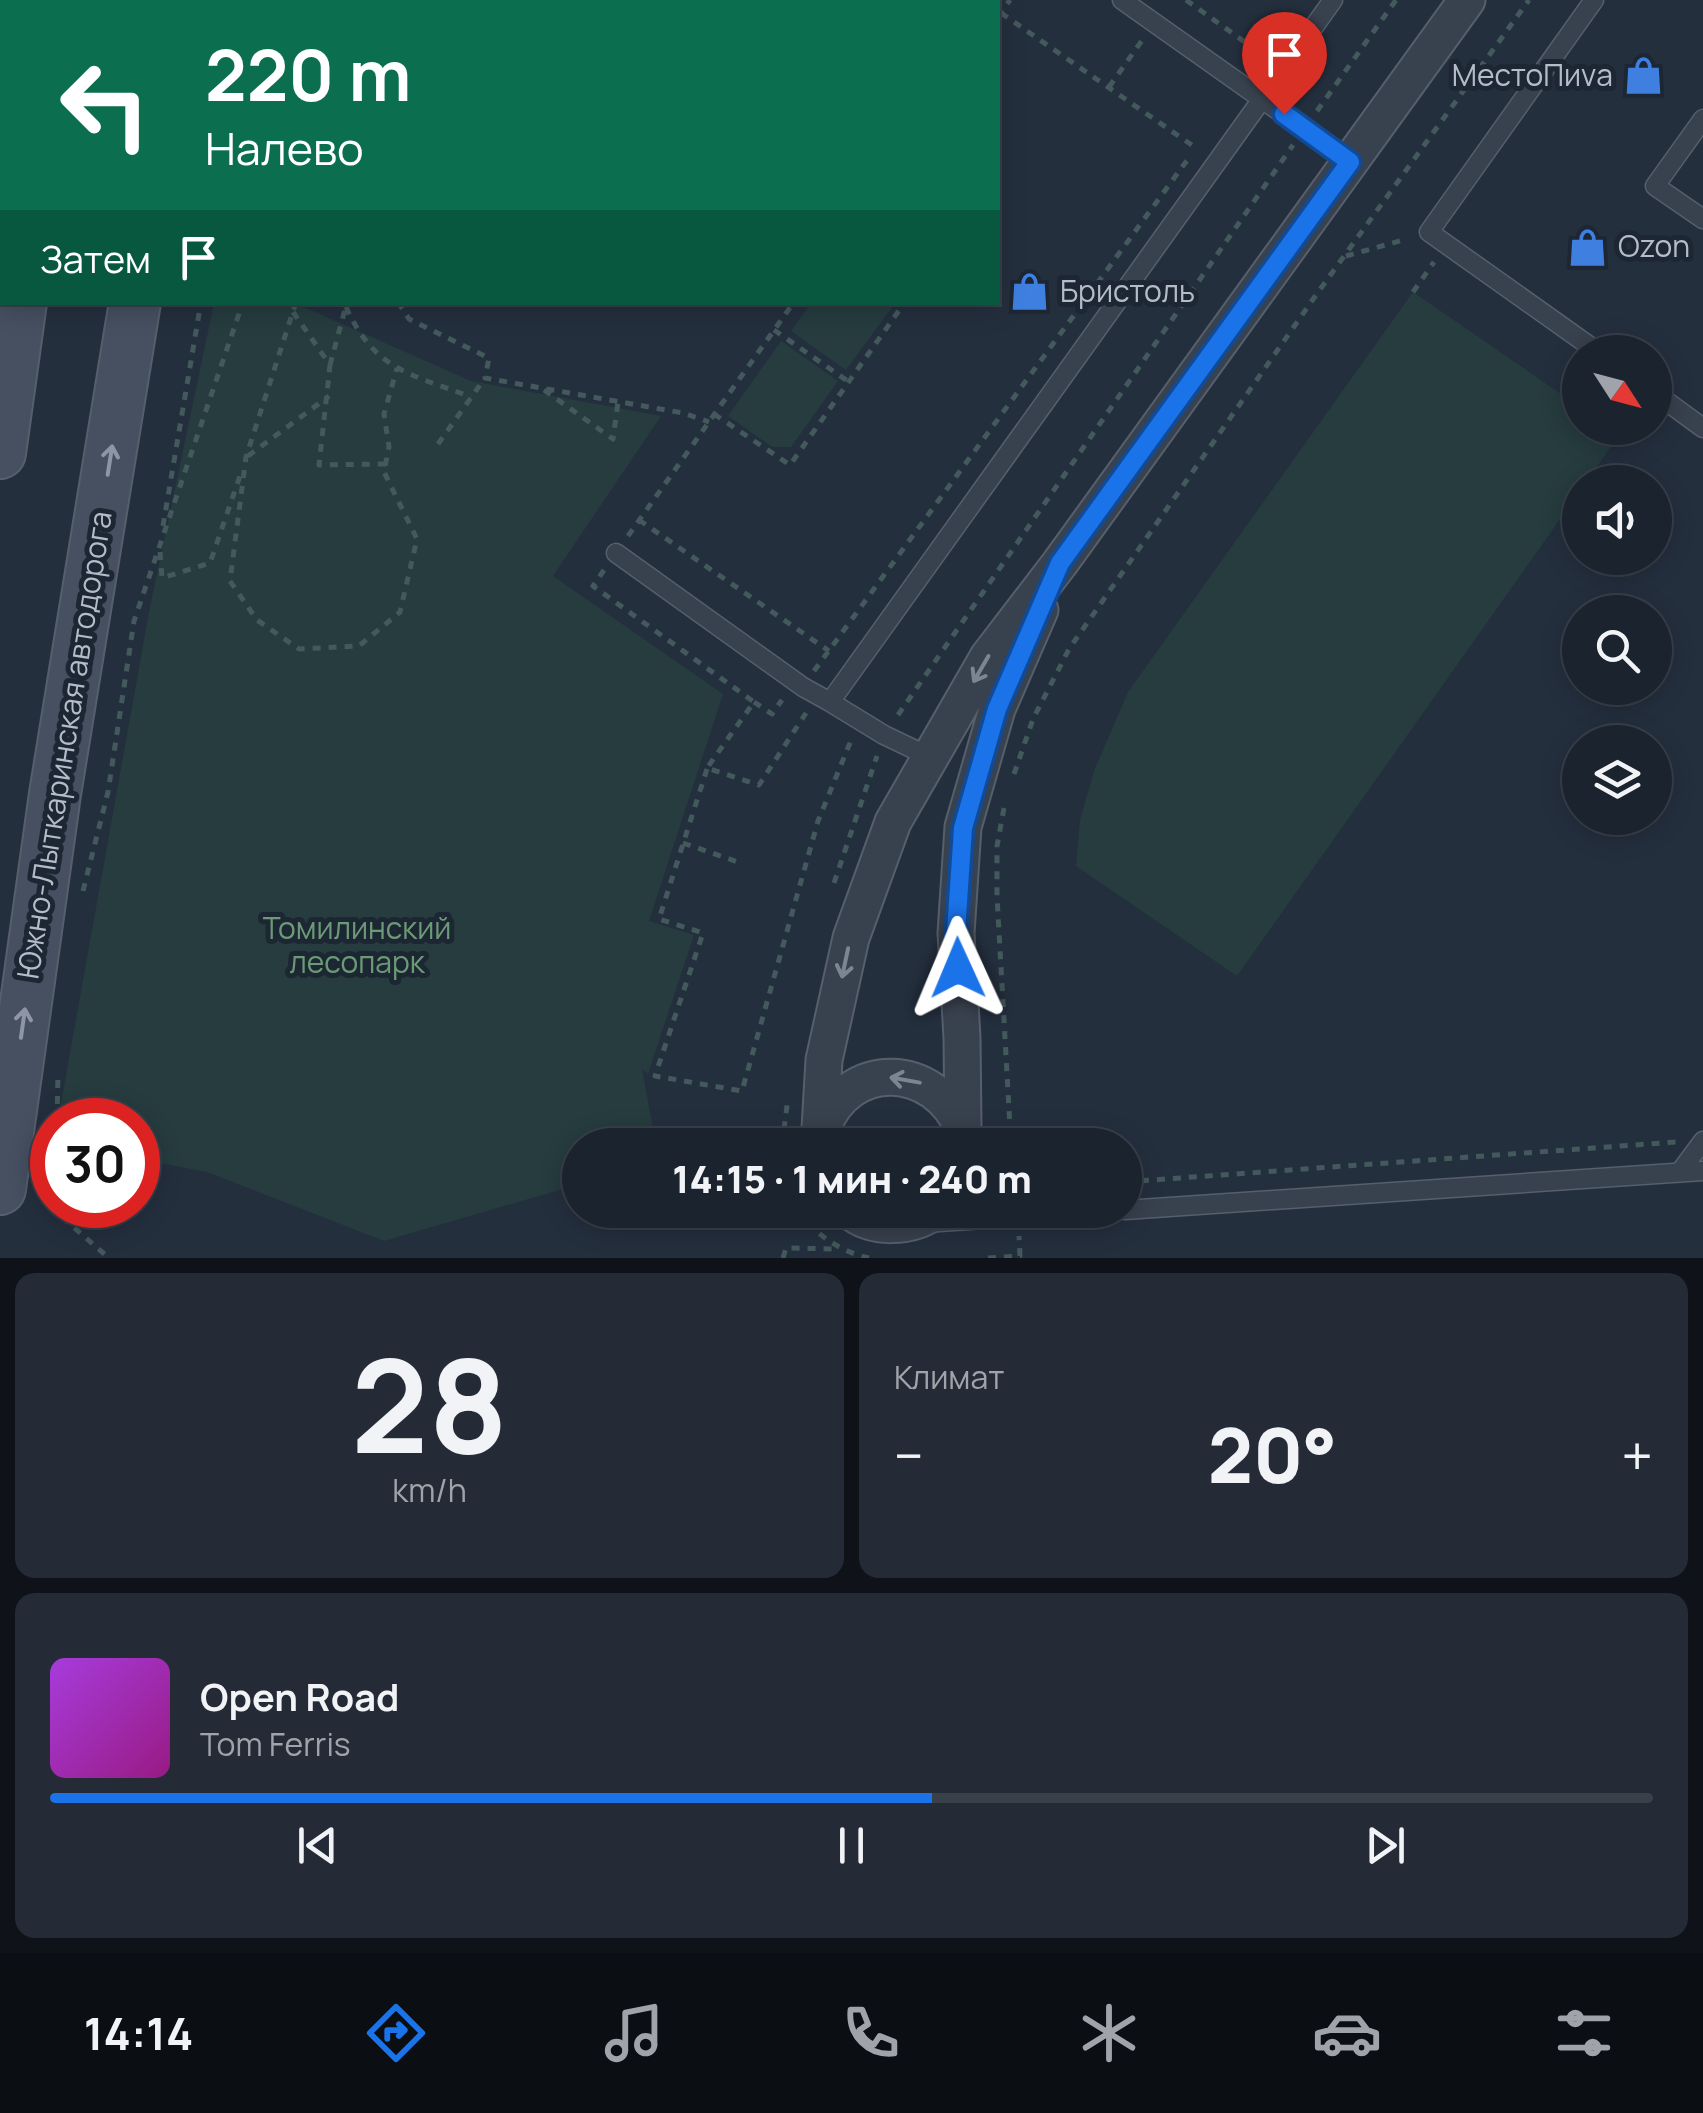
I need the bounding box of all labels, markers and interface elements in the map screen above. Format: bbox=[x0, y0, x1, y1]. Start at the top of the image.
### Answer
pin bbox=[1242, 12, 1327, 115]
text: 220 m bbox=[205, 26, 411, 122]
icon: arrive bbox=[1257, 27, 1312, 82]
icon: left bbox=[40, 40, 170, 170]
place label: МестоПиvа bbox=[1452, 54, 1613, 95]
shop icon: МестоПиvа bbox=[1622, 55, 1664, 97]
text: Налево bbox=[205, 117, 364, 179]
place label: Ozon bbox=[1618, 225, 1690, 266]
shop icon: Ozon bbox=[1567, 226, 1609, 268]
icon: arrive bbox=[171, 230, 226, 285]
text: Затем bbox=[40, 232, 151, 284]
place label: Бристоль bbox=[1060, 270, 1195, 311]
shop icon: Бристоль bbox=[1009, 271, 1051, 313]
north arrow bbox=[1562, 335, 1672, 445]
map controls bbox=[1562, 335, 1672, 835]
one-way arrow bbox=[101, 444, 119, 476]
button: sound bbox=[1562, 465, 1672, 575]
street label: Южно-Лыткаринская автодорога bbox=[6, 508, 121, 982]
button: search bbox=[1562, 595, 1672, 705]
one-way arrow bbox=[971, 654, 991, 683]
button: layers bbox=[1562, 725, 1672, 835]
park label: Томилинский лесопарк bbox=[263, 907, 451, 982]
position arrow bbox=[906, 916, 1010, 1020]
one-way arrow bbox=[835, 946, 854, 978]
one-way arrow bbox=[14, 1007, 33, 1040]
one-way arrow bbox=[889, 1071, 922, 1089]
speed limit sign: 30 bbox=[30, 1098, 160, 1228]
text: 14:15 · 1 мин · 240 m bbox=[672, 1152, 1032, 1204]
text: 28 bbox=[351, 1314, 508, 1492]
text: Климат bbox=[894, 1355, 1004, 1399]
text: 20° bbox=[1208, 1403, 1337, 1506]
text: − bbox=[894, 1417, 924, 1493]
text: + bbox=[1621, 1417, 1653, 1493]
text: km/h bbox=[392, 1468, 467, 1512]
text: Open Road bbox=[200, 1670, 399, 1722]
text: Tom Ferris bbox=[200, 1722, 351, 1766]
icon: previous bbox=[290, 1818, 345, 1873]
icon: pause bbox=[824, 1818, 879, 1873]
icon: next bbox=[1358, 1818, 1413, 1873]
icon: directions bbox=[361, 1998, 431, 2068]
icon: music bbox=[599, 1998, 669, 2068]
icon: phone bbox=[836, 1998, 906, 2068]
icon: climate bbox=[1074, 1998, 1144, 2068]
icon: car bbox=[1312, 1998, 1382, 2068]
icon: filters bbox=[1549, 1998, 1619, 2068]
text: 14:14 bbox=[84, 2002, 193, 2064]

